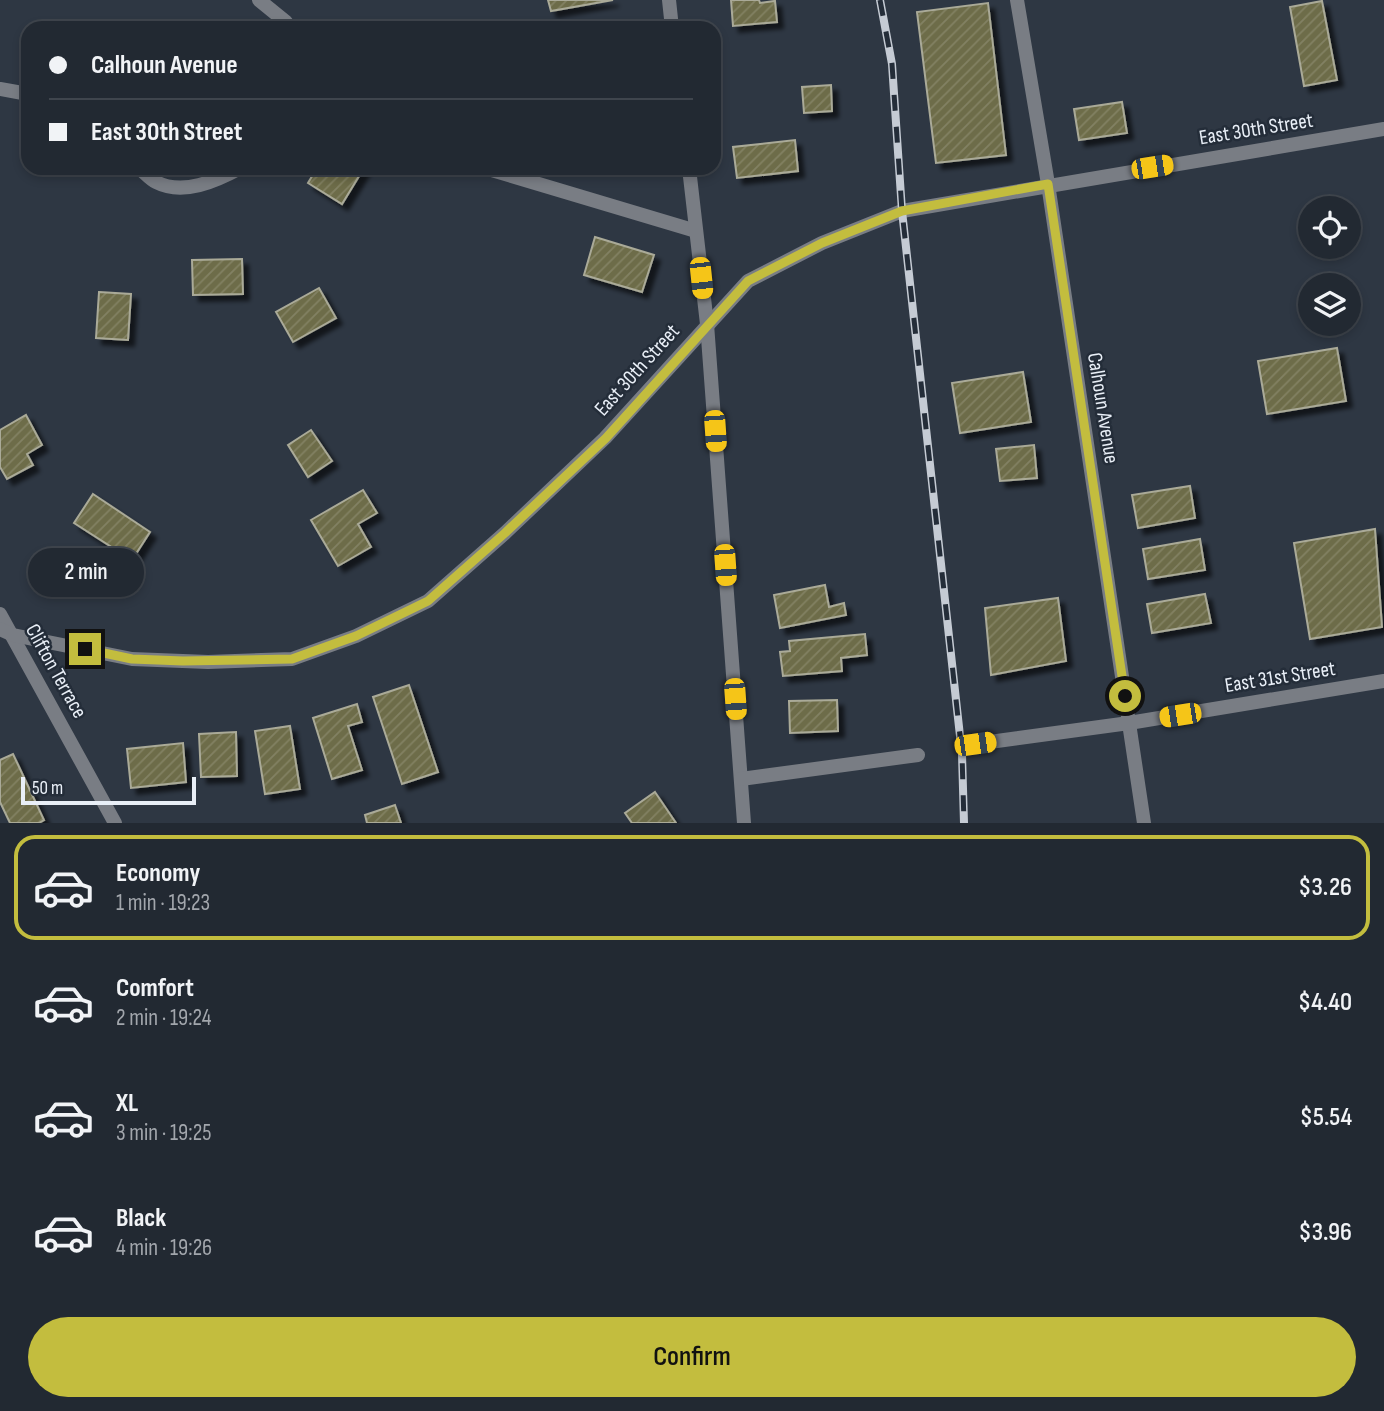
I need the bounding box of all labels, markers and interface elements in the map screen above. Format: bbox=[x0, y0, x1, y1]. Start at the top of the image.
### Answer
text: Calhoun Avenue bbox=[91, 50, 238, 81]
street label: East 30th Street bbox=[1197, 108, 1315, 150]
text: East 30th Street bbox=[91, 117, 242, 148]
car bbox=[1130, 153, 1175, 181]
map controls bbox=[1298, 196, 1361, 336]
button: locate bbox=[1298, 196, 1361, 259]
car bbox=[689, 256, 714, 300]
button: layers bbox=[1298, 273, 1361, 336]
street label: East 30th Street bbox=[589, 319, 685, 421]
street label: Calhoun Avenue bbox=[1082, 351, 1124, 465]
car bbox=[704, 409, 727, 453]
car bbox=[714, 543, 737, 587]
callout: 2 min bbox=[27, 548, 143, 596]
text: 2 min bbox=[64, 558, 108, 586]
street label: Clifton Terrace bbox=[20, 619, 92, 723]
route end bbox=[69, 633, 101, 665]
street label: East 31st Street bbox=[1223, 656, 1337, 698]
car bbox=[724, 677, 747, 721]
route start bbox=[1109, 680, 1141, 712]
car bbox=[1158, 701, 1203, 729]
car bbox=[953, 731, 998, 757]
scale bar bbox=[21, 774, 196, 806]
text: 50 m bbox=[32, 777, 63, 800]
icon: car bbox=[32, 856, 95, 919]
text: Economy bbox=[116, 858, 200, 889]
text: $3.26 bbox=[1298, 872, 1352, 903]
text: 1 min · 19:23 bbox=[116, 889, 210, 917]
icon: car bbox=[32, 971, 95, 1034]
text: Comfort bbox=[116, 973, 194, 1004]
text: $4.40 bbox=[1298, 987, 1352, 1018]
text: 2 min · 19:24 bbox=[116, 1004, 211, 1032]
icon: car bbox=[32, 1086, 95, 1149]
text: XL bbox=[116, 1088, 138, 1119]
text: $5.54 bbox=[1300, 1102, 1352, 1133]
text: 3 min · 19:25 bbox=[116, 1119, 211, 1147]
icon: car bbox=[32, 1201, 95, 1264]
text: Black bbox=[116, 1203, 166, 1234]
text: $3.96 bbox=[1299, 1217, 1352, 1248]
text: 4 min · 19:26 bbox=[116, 1234, 212, 1262]
button: Confirm bbox=[28, 1317, 1356, 1397]

